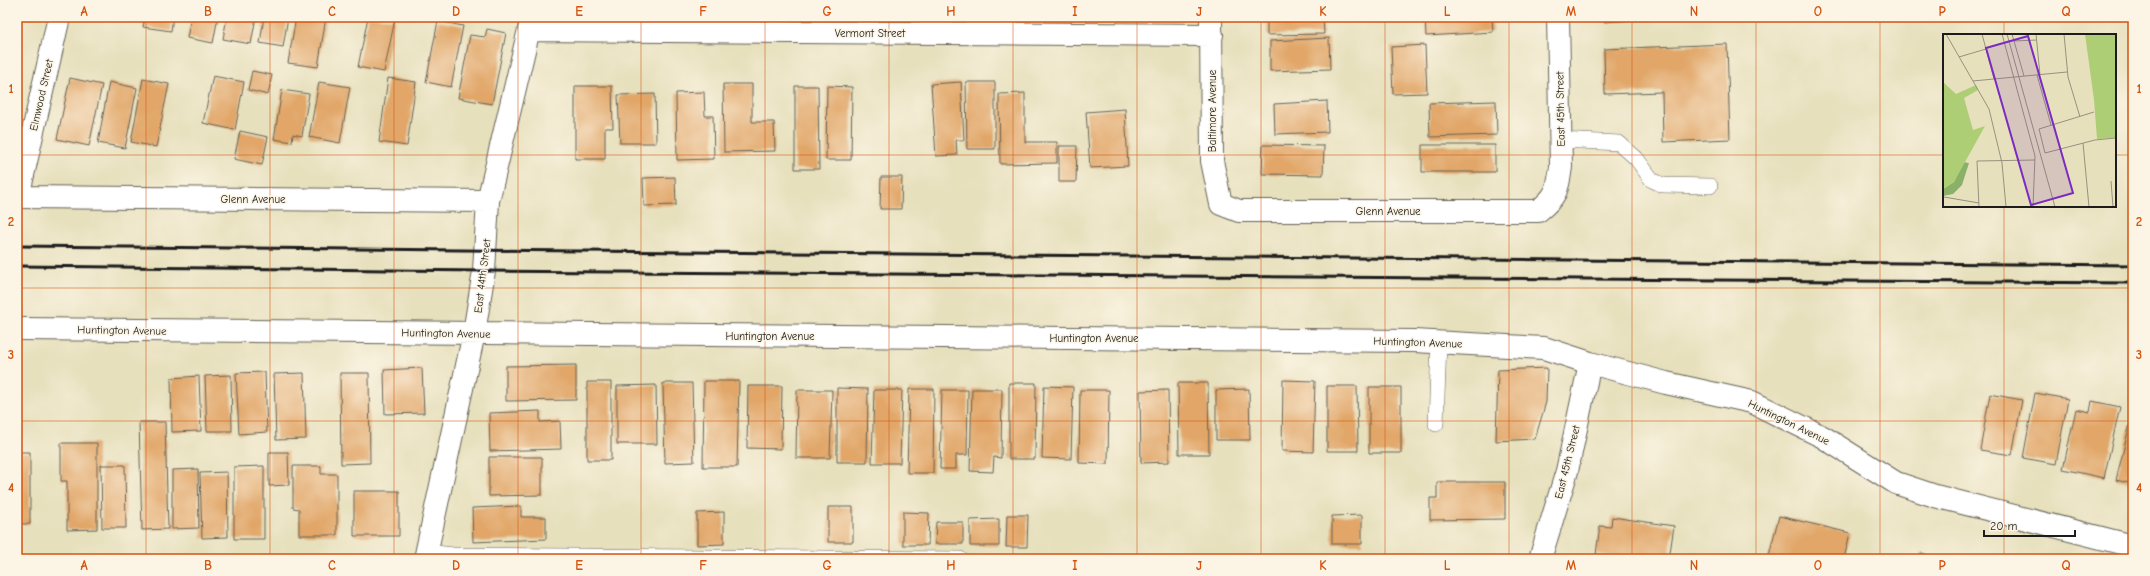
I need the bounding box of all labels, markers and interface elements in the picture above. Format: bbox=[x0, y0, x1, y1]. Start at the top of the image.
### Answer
text: A bbox=[80, 4, 88, 19]
text: B bbox=[204, 4, 212, 19]
text: C bbox=[328, 4, 336, 19]
text: D bbox=[452, 4, 460, 19]
text: E bbox=[575, 4, 583, 19]
text: F bbox=[699, 4, 707, 19]
text: G bbox=[822, 4, 832, 19]
text: H bbox=[946, 4, 956, 19]
text: I bbox=[1072, 4, 1078, 19]
text: J bbox=[1196, 4, 1202, 19]
text: K bbox=[1319, 4, 1327, 19]
text: L bbox=[1444, 4, 1451, 19]
text: M bbox=[1566, 4, 1577, 19]
text: N bbox=[1690, 4, 1698, 19]
text: O bbox=[1814, 4, 1822, 19]
text: P bbox=[1938, 4, 1946, 19]
text: Q bbox=[2061, 4, 2071, 19]
street label: Vermont Street bbox=[835, 27, 906, 40]
inset map bbox=[1943, 34, 2116, 207]
street label: Elmwood Street bbox=[27, 57, 56, 132]
street label: Baltimore Avenue bbox=[1206, 69, 1219, 152]
street label: East 45th Street bbox=[1553, 70, 1568, 147]
text: 1 bbox=[8, 81, 14, 96]
text: 1 bbox=[2136, 81, 2142, 96]
street label: Glenn Avenue bbox=[220, 193, 286, 206]
street label: Glenn Avenue bbox=[1355, 205, 1421, 218]
text: 2 bbox=[8, 214, 14, 229]
text: 2 bbox=[2136, 214, 2142, 229]
street label: East 44th Street bbox=[471, 237, 494, 314]
street label: Huntington Avenue bbox=[77, 323, 167, 338]
street label: Huntington Avenue bbox=[401, 326, 491, 341]
street label: Huntington Avenue bbox=[725, 330, 815, 343]
street label: Huntington Avenue bbox=[1049, 332, 1139, 345]
street label: Huntington Avenue bbox=[1373, 334, 1463, 351]
text: 3 bbox=[8, 347, 14, 362]
text: 3 bbox=[2136, 347, 2142, 362]
street label: Huntington Avenue bbox=[1746, 397, 1832, 448]
street label: East 45th Street bbox=[1552, 423, 1583, 500]
text: 4 bbox=[8, 480, 14, 495]
text: 4 bbox=[2136, 480, 2142, 495]
scale bar bbox=[1984, 512, 2075, 538]
text: 20 m bbox=[1990, 519, 2018, 533]
text: A bbox=[80, 558, 88, 573]
text: B bbox=[204, 558, 212, 573]
text: C bbox=[328, 558, 336, 573]
text: D bbox=[452, 558, 460, 573]
text: E bbox=[575, 558, 583, 573]
text: F bbox=[699, 558, 707, 573]
text: G bbox=[822, 558, 832, 573]
text: H bbox=[946, 558, 956, 573]
text: I bbox=[1072, 558, 1078, 573]
text: J bbox=[1196, 558, 1202, 573]
text: K bbox=[1319, 558, 1327, 573]
text: L bbox=[1444, 558, 1451, 573]
text: M bbox=[1566, 558, 1577, 573]
text: N bbox=[1690, 558, 1698, 573]
text: O bbox=[1814, 558, 1822, 573]
text: P bbox=[1938, 558, 1946, 573]
text: Q bbox=[2061, 558, 2071, 573]

